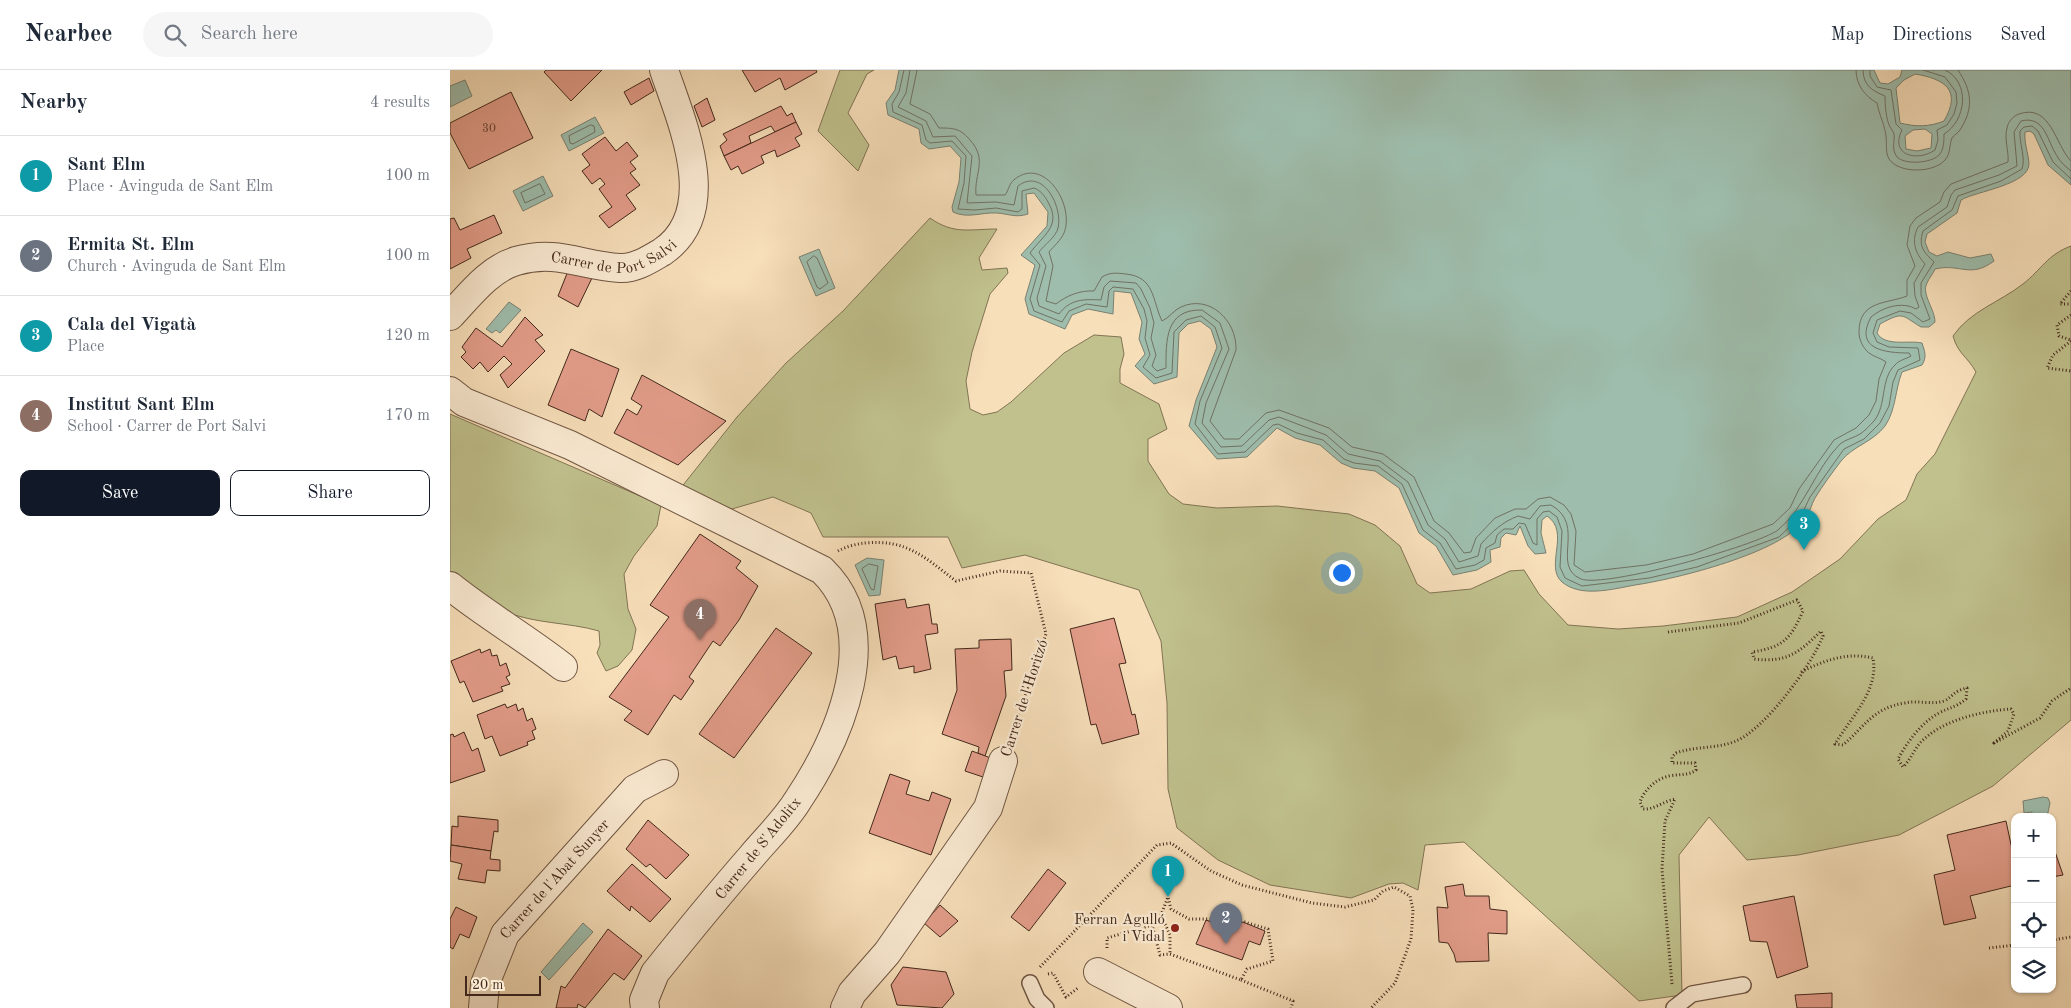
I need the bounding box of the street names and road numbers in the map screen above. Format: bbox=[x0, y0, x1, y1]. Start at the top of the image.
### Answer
street label: Carrer de Port Salvi bbox=[550, 238, 680, 277]
street label: Carrer de l'Horitzó bbox=[999, 638, 1051, 759]
street label: Carrer de S'Adolitx bbox=[713, 795, 805, 903]
street label: Carrer de l'Abat Sunyer bbox=[498, 817, 613, 943]

